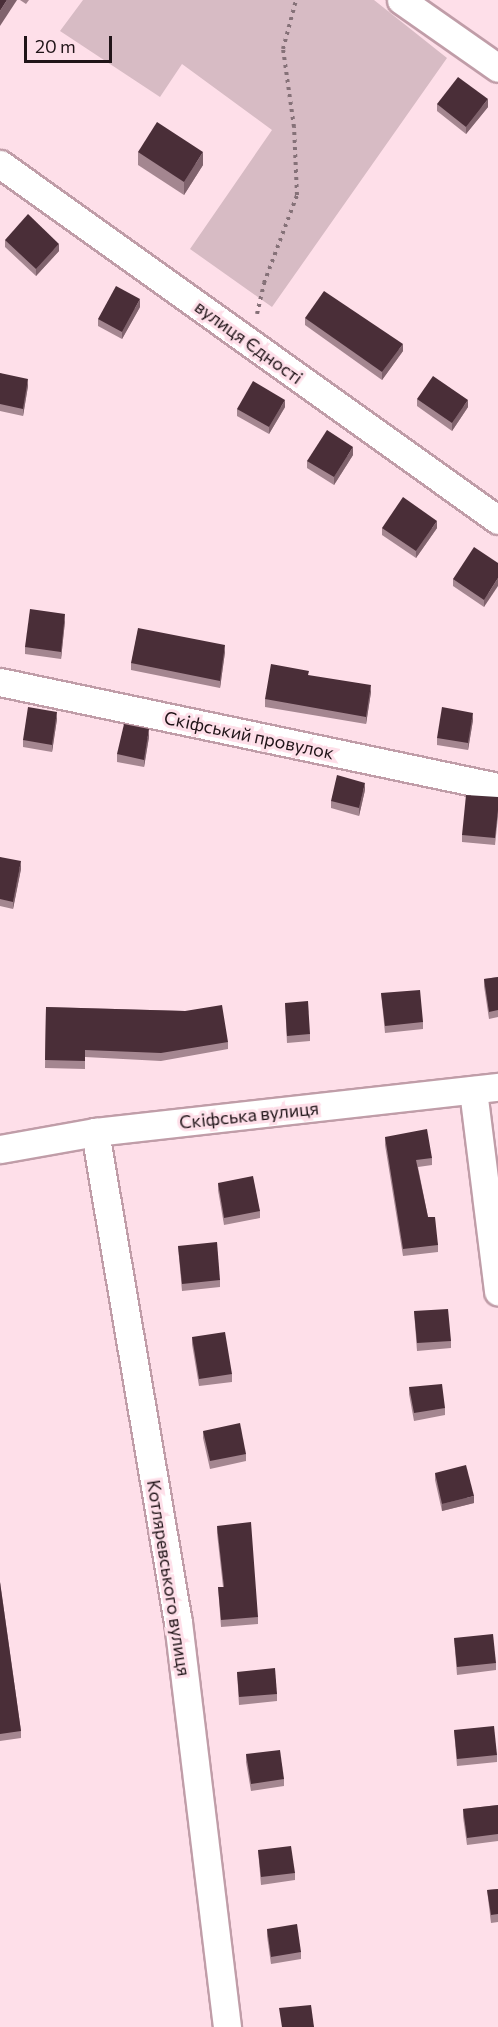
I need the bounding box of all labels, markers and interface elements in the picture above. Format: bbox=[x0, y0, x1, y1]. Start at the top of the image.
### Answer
scale bar bbox=[27, 24, 116, 62]
text: 20 m bbox=[35, 35, 76, 57]
street label: вулиця Єдності bbox=[191, 296, 307, 388]
street label: Скіфський провулок bbox=[162, 706, 336, 764]
street label: Скіфська вулиця bbox=[178, 1097, 320, 1133]
street label: Котляревського вулиця bbox=[143, 1478, 195, 1678]

